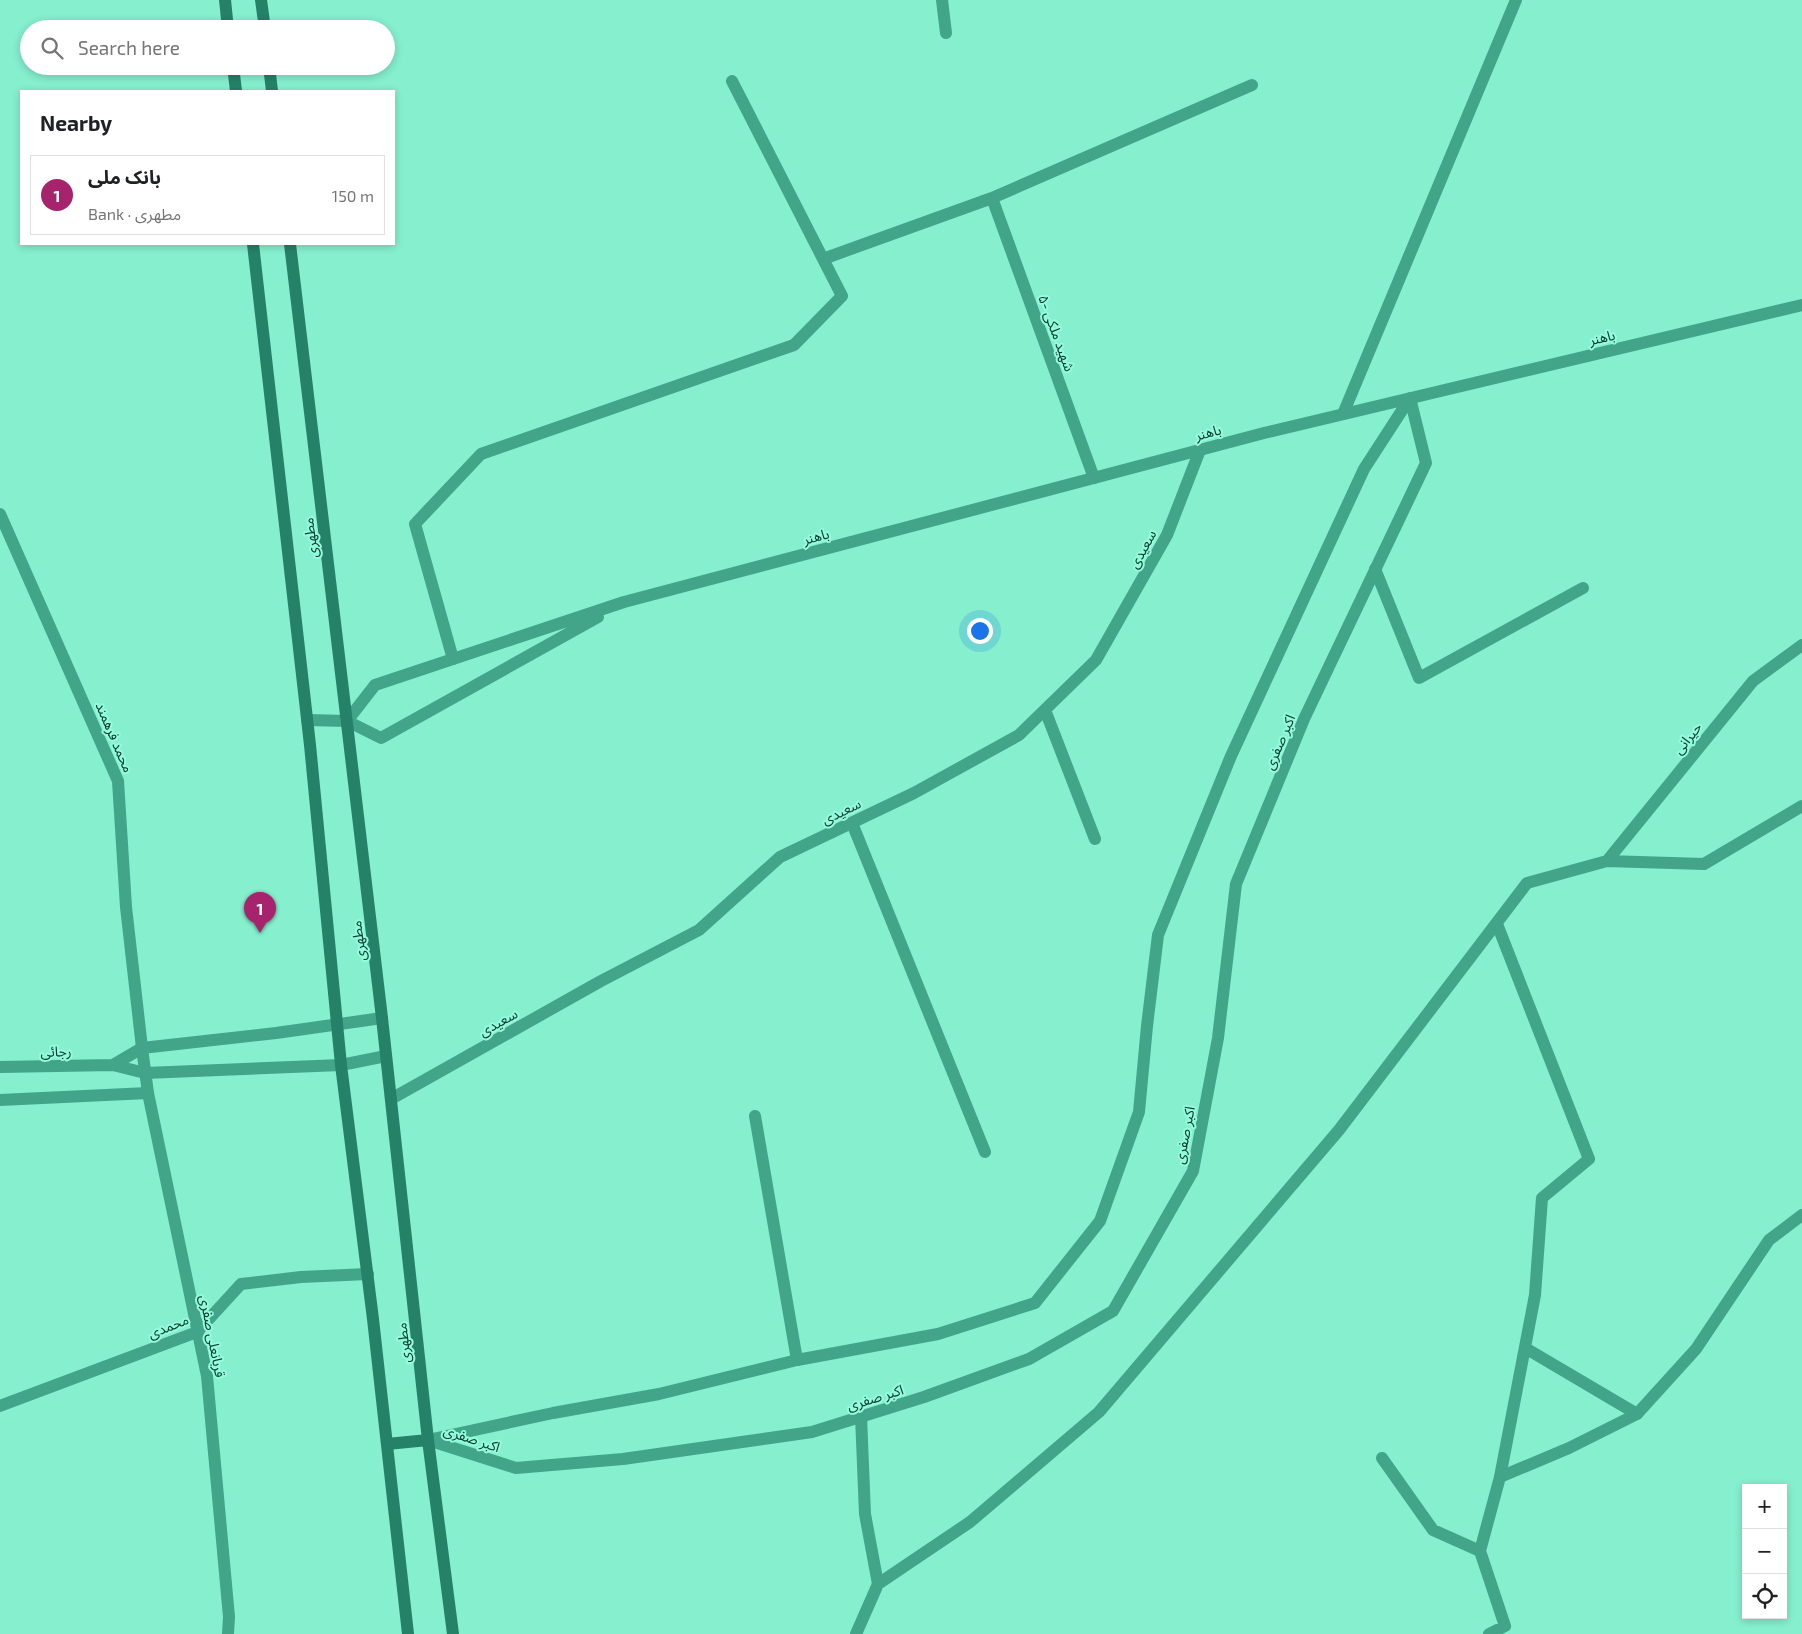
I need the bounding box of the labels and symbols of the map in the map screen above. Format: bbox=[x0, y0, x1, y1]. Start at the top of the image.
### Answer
street label: ۵- شهید ملکی bbox=[1034, 292, 1079, 374]
street label: باهنر bbox=[1586, 326, 1617, 349]
street label: باهنر bbox=[1192, 420, 1223, 445]
street label: مطهری bbox=[299, 517, 322, 559]
street label: باهنر bbox=[800, 524, 831, 549]
street label: سعیدی bbox=[1124, 527, 1160, 572]
your location bbox=[967, 618, 993, 644]
street label: محمد فرهمند bbox=[92, 699, 137, 775]
street label: اکبر صفری bbox=[1260, 712, 1299, 773]
street label: حیرانی bbox=[1669, 719, 1706, 758]
street label: سعیدی bbox=[819, 794, 864, 829]
pin: 1 bbox=[244, 892, 276, 933]
street label: مطهری bbox=[347, 920, 370, 962]
street label: سعیدی bbox=[476, 1004, 521, 1040]
street label: رجائی bbox=[40, 1042, 72, 1061]
street label: اکبر صفری bbox=[1170, 1105, 1199, 1165]
street label: قربانعلی صفری bbox=[196, 1293, 229, 1379]
street label: محمدی bbox=[145, 1310, 191, 1343]
street label: مطهری bbox=[392, 1322, 415, 1364]
street label: اکبر صفری bbox=[845, 1380, 906, 1415]
street label: اکبر صفری bbox=[441, 1421, 502, 1456]

